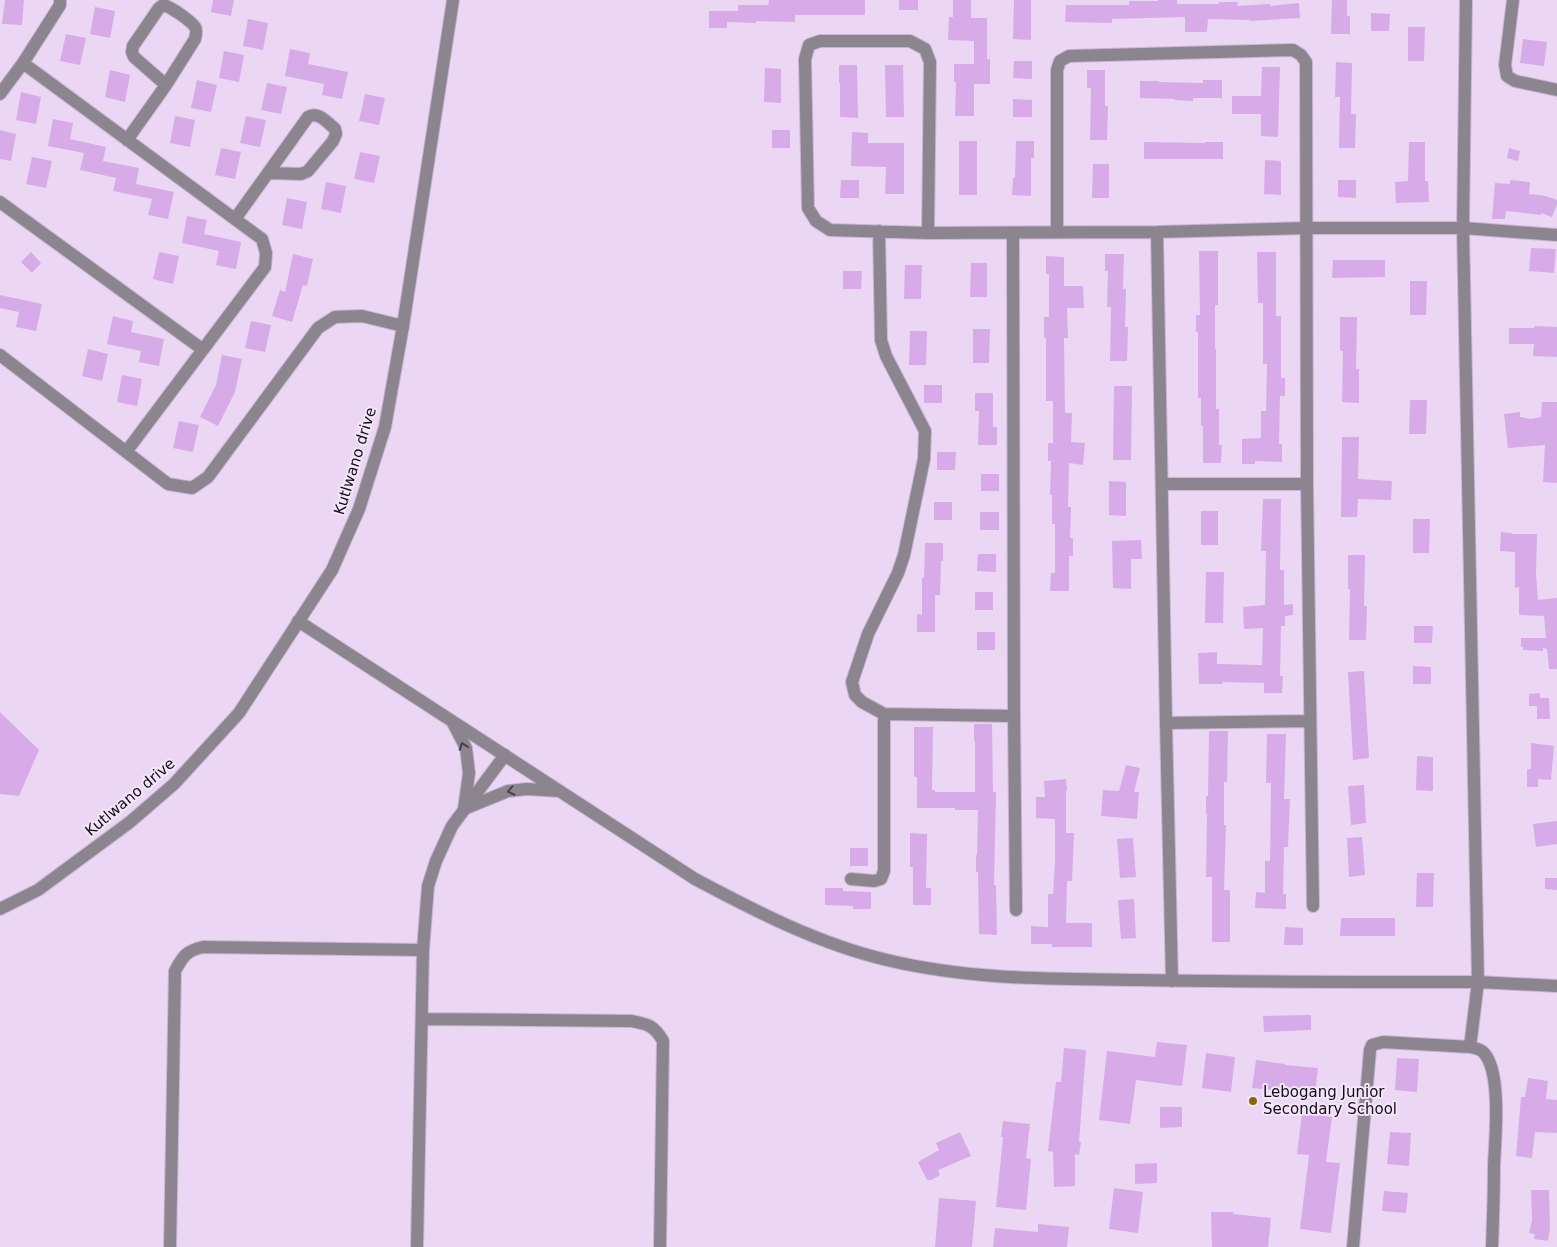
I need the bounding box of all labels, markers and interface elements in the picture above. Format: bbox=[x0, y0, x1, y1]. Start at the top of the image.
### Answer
street label: Kutlwano drive bbox=[330, 405, 380, 517]
one-way arrow bbox=[459, 742, 469, 751]
street label: Kutlwano drive bbox=[81, 754, 179, 840]
one-way arrow bbox=[507, 786, 516, 796]
place label: Lebogang Junior Secondary School bbox=[1263, 1083, 1397, 1118]
marker: Lebogang Junior Secondary School bbox=[1247, 1095, 1259, 1107]

